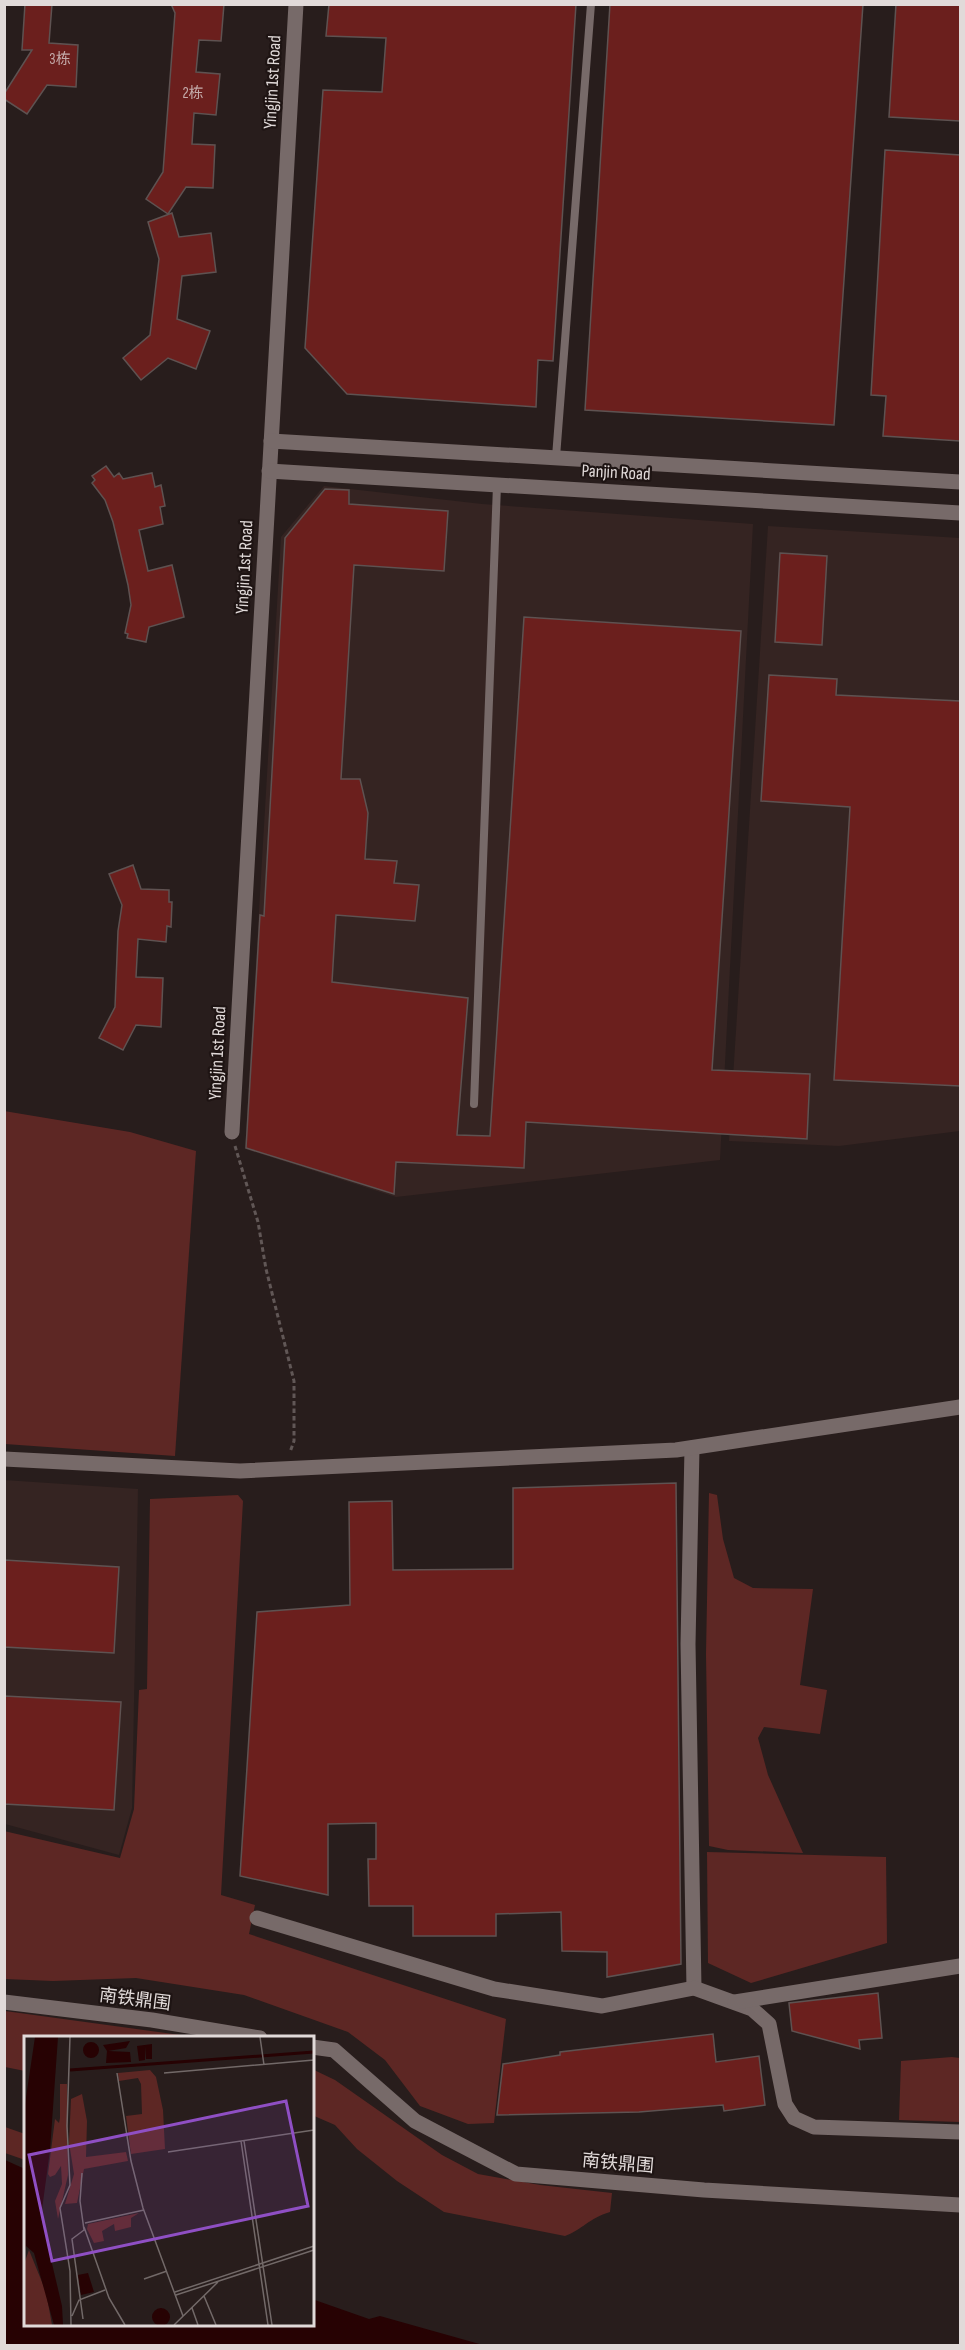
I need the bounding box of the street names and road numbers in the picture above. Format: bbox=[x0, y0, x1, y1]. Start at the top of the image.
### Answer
street label: Yingjin 1st Road bbox=[260, 35, 285, 129]
street label: Panjin Road bbox=[581, 460, 651, 485]
street label: Yingjin 1st Road bbox=[232, 520, 257, 614]
street label: Yingjin 1st Road bbox=[205, 1006, 230, 1100]
street label: 南铁鼎围 bbox=[98, 1985, 172, 2014]
street label: 南铁鼎围 bbox=[581, 2150, 655, 2177]

